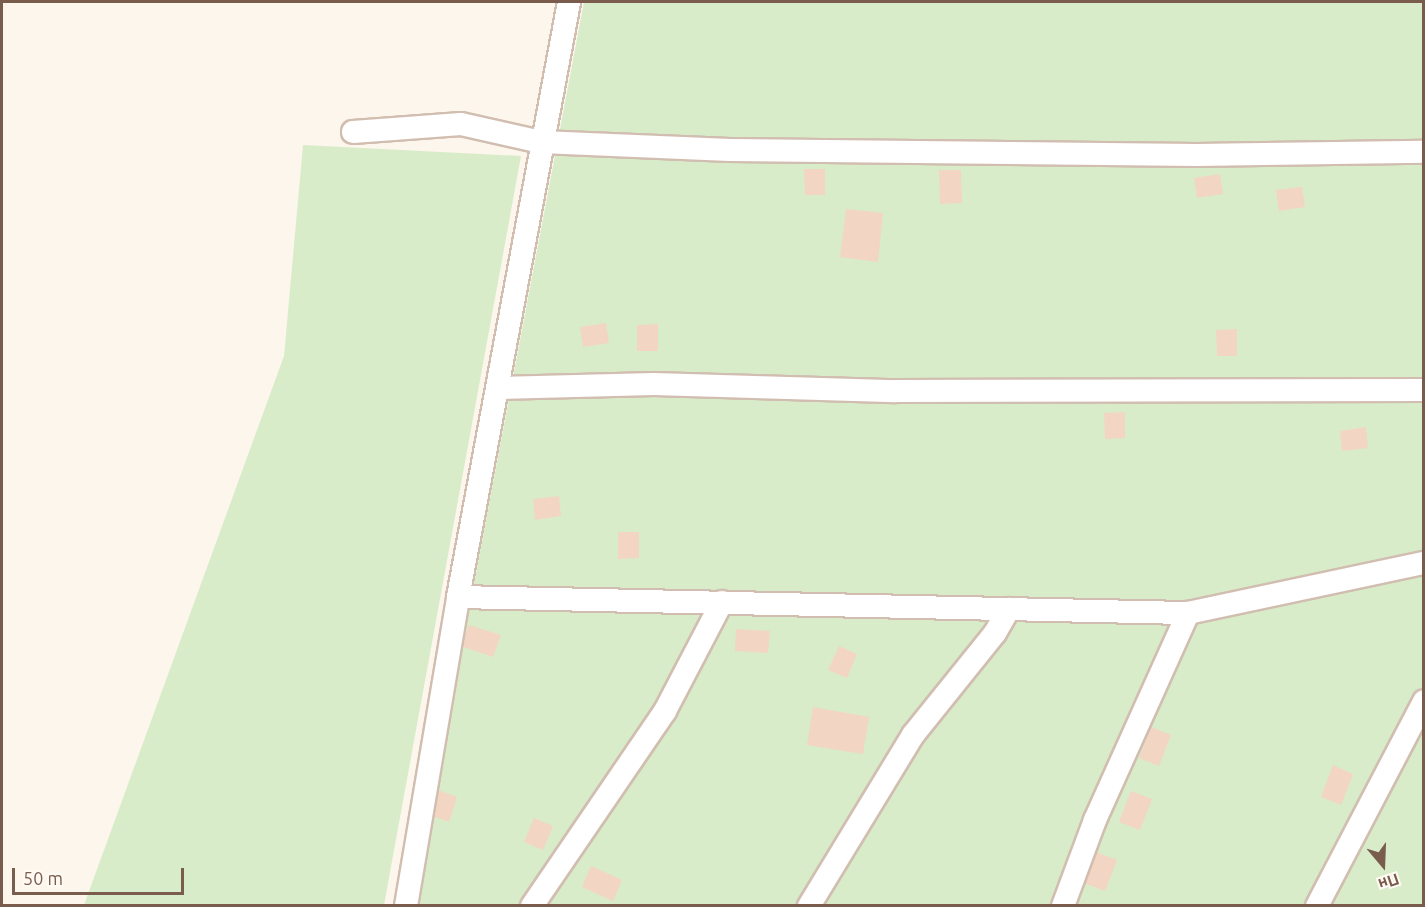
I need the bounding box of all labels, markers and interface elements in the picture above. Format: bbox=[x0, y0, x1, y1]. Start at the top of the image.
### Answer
north arrow bbox=[1353, 835, 1413, 895]
scale bar bbox=[15, 856, 188, 894]
text: 50 m bbox=[23, 868, 63, 888]
text: Пн bbox=[1376, 870, 1402, 894]

